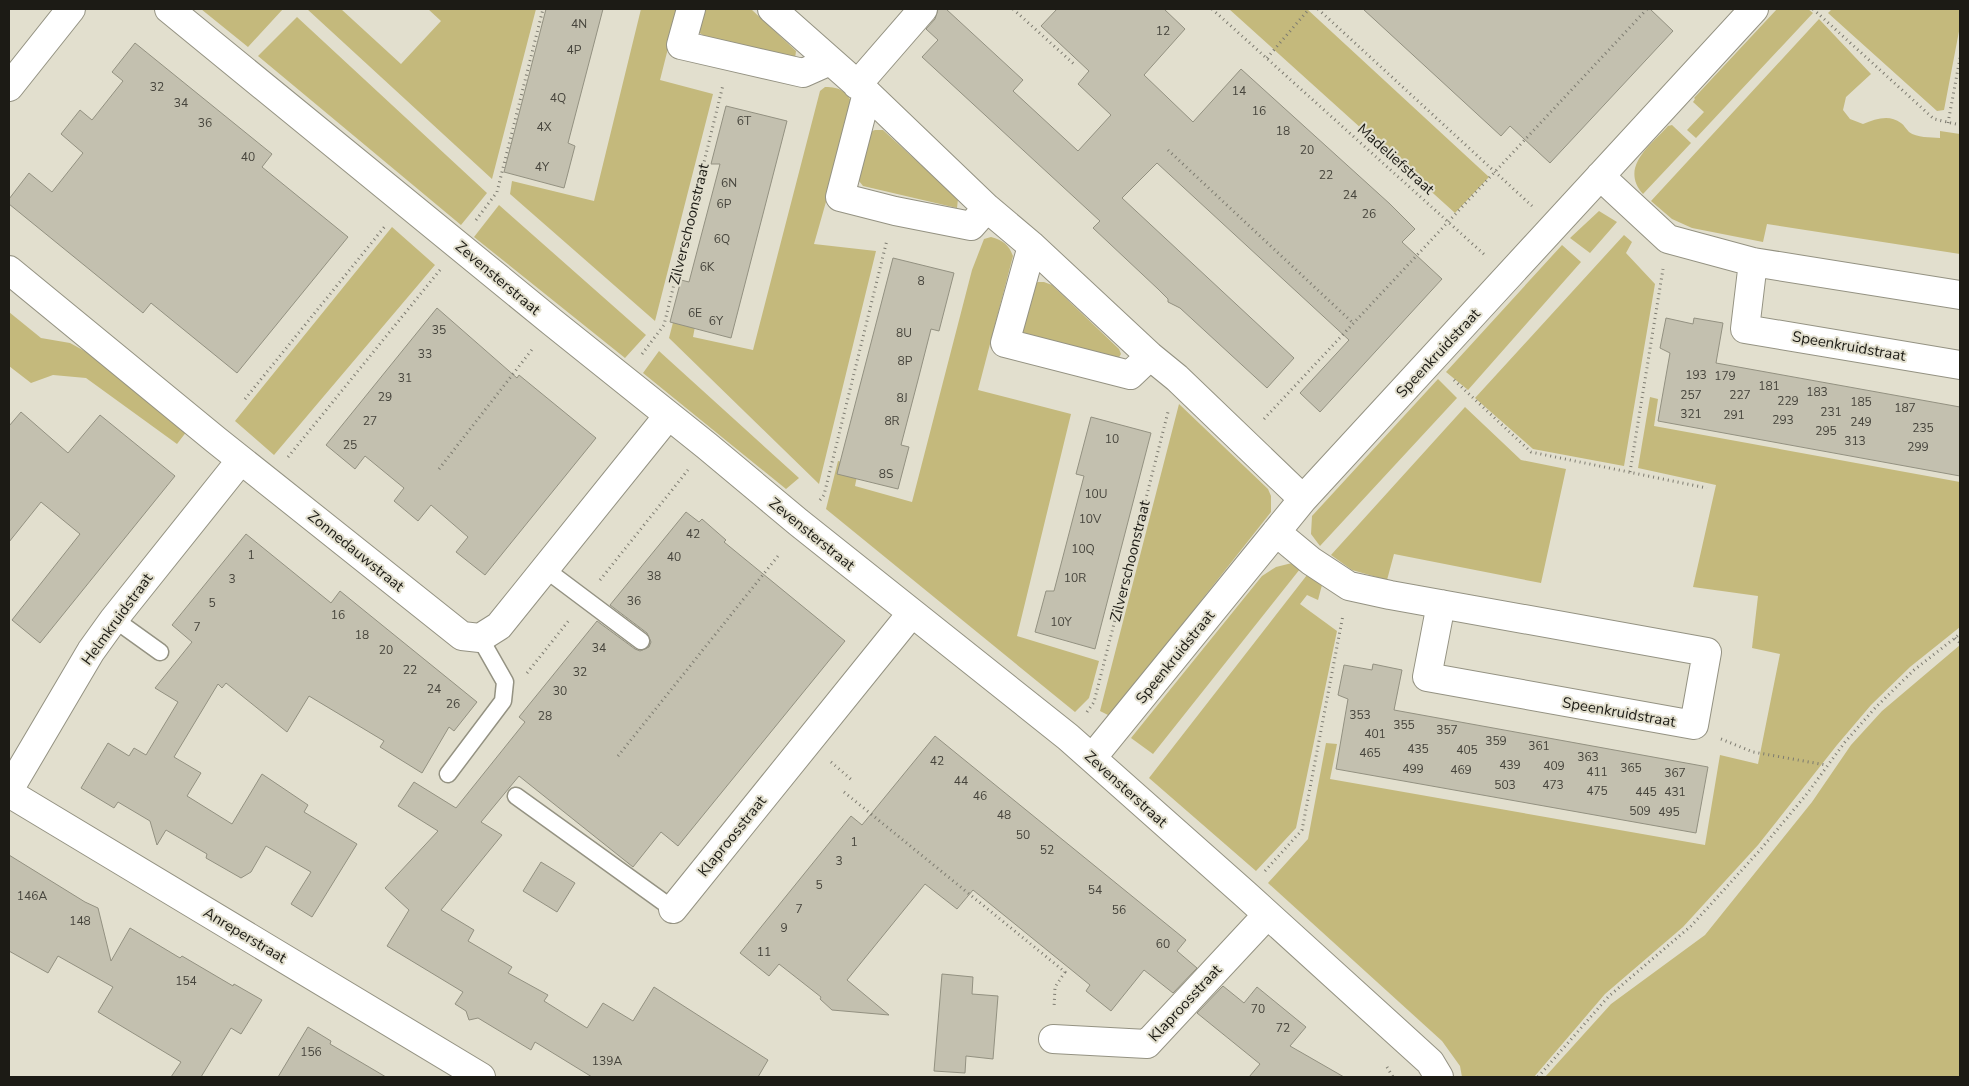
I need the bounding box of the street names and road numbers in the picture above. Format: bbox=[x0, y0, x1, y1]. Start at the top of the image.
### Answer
street label: Madeliefstraat bbox=[1353, 119, 1439, 199]
street label: Zilverschoonstraat bbox=[664, 161, 714, 287]
street label: Zevensterstraat bbox=[451, 237, 545, 320]
street label: Speenkruidstraat bbox=[1392, 304, 1485, 402]
street label: Speenkruidstraat bbox=[1791, 326, 1908, 366]
street label: Zevensterstraat bbox=[765, 493, 860, 575]
street label: Zilverschoonstraat bbox=[1105, 498, 1155, 624]
street label: Zonnedauwstraat bbox=[304, 506, 409, 596]
street label: Helmkruidstraat bbox=[77, 568, 158, 669]
street label: Speenkruidstraat bbox=[1131, 606, 1219, 708]
street label: Speenkruidstraat bbox=[1561, 692, 1678, 732]
street label: Zevensterstraat bbox=[1080, 746, 1172, 832]
street label: Klaproosstraat bbox=[693, 791, 771, 881]
street label: Anreperstraat bbox=[200, 902, 291, 968]
street label: Klaproosstraat bbox=[1144, 960, 1226, 1046]

